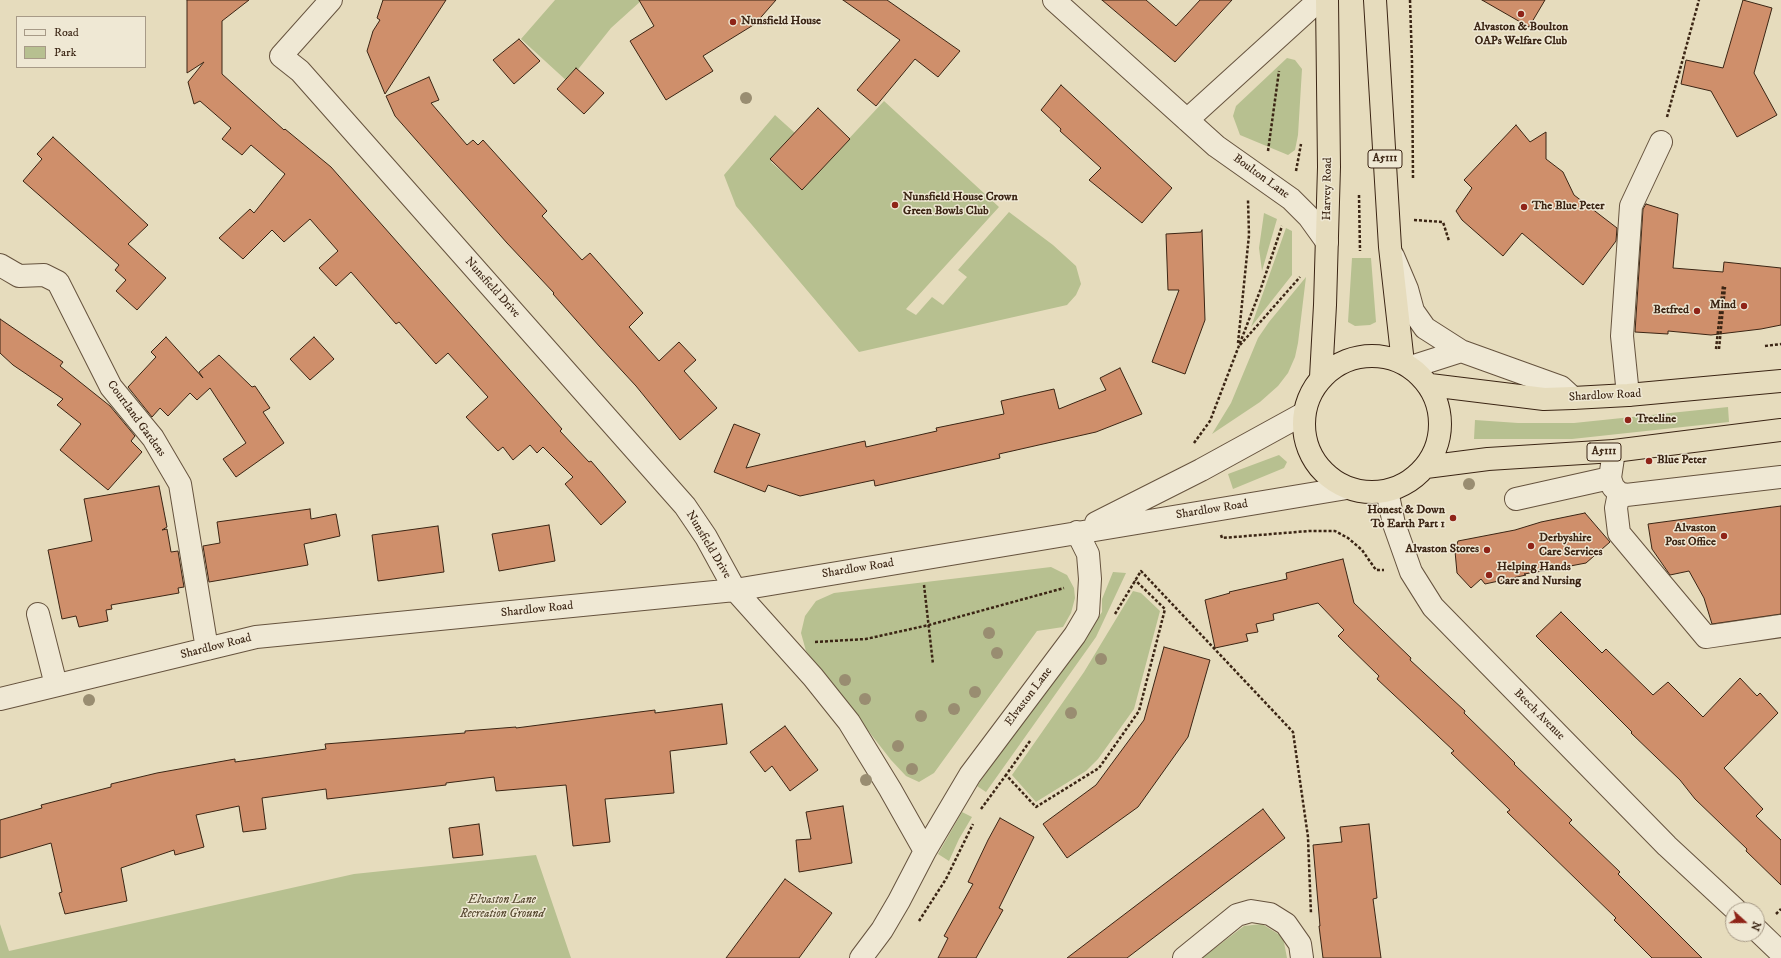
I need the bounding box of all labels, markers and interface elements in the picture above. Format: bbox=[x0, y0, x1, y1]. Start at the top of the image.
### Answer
marker: Alvaston & Boulton OAPs Welfare Club bbox=[1516, 9, 1526, 19]
place label: Nunsfield House bbox=[741, 15, 821, 29]
legend bbox=[16, 16, 146, 68]
marker: Nunsfield House bbox=[728, 17, 738, 27]
place label: Alvaston & Boulton OAPs Welfare Club bbox=[1474, 21, 1568, 49]
text: Road bbox=[54, 25, 79, 40]
text: Park bbox=[54, 45, 76, 60]
road number: A5111 bbox=[1368, 150, 1402, 168]
street label: Boulton Lane bbox=[1230, 152, 1292, 202]
street label: Harvey Road bbox=[1320, 157, 1336, 221]
place label: Nunsfield House Crown Green Bowls Club bbox=[903, 191, 1018, 219]
marker: Nunsfield House Crown Green Bowls Club bbox=[890, 200, 900, 210]
place label: The Blue Peter bbox=[1532, 200, 1604, 214]
marker: The Blue Peter bbox=[1519, 202, 1529, 212]
street label: Nunsfield Drive bbox=[461, 255, 523, 321]
place label: Mind bbox=[1710, 299, 1736, 313]
marker: Mind bbox=[1739, 301, 1749, 311]
place label: Betfred bbox=[1653, 304, 1689, 318]
marker: Betfred bbox=[1692, 306, 1702, 316]
street label: Courtland Gardens bbox=[104, 378, 168, 460]
street label: Shardlow Road bbox=[1568, 387, 1642, 405]
place label: Treeline bbox=[1636, 413, 1676, 427]
marker: Treeline bbox=[1623, 415, 1633, 425]
road number: A5111 bbox=[1587, 443, 1621, 461]
place label: Blue Peter bbox=[1657, 454, 1706, 468]
marker: Blue Peter bbox=[1644, 456, 1654, 466]
street label: Shardlow Road bbox=[1175, 497, 1249, 523]
place label: Honest & Down To Earth Part 1 bbox=[1367, 504, 1445, 532]
street label: Nunsfield Drive bbox=[682, 509, 734, 581]
marker: Honest & Down To Earth Part 1 bbox=[1448, 513, 1458, 523]
place label: Alvaston Post Office bbox=[1665, 522, 1716, 550]
marker: Alvaston Post Office bbox=[1719, 531, 1729, 541]
place label: Derbyshire Care Services bbox=[1539, 532, 1602, 560]
marker: Derbyshire Care Services bbox=[1526, 541, 1536, 551]
place label: Alvaston Stores bbox=[1406, 543, 1479, 557]
marker: Alvaston Stores bbox=[1482, 545, 1492, 555]
street label: Shardlow Road bbox=[821, 556, 895, 582]
place label: Helping Hands Care and Nursing bbox=[1497, 561, 1581, 589]
marker: Helping Hands Care and Nursing bbox=[1484, 570, 1494, 580]
street label: Shardlow Road bbox=[500, 599, 574, 621]
street label: Shardlow Road bbox=[179, 631, 253, 663]
street label: Elvaston Lane bbox=[1002, 665, 1056, 729]
street label: Beech Avenue bbox=[1511, 687, 1567, 743]
park label: Elvaston Lane Recreation Ground bbox=[460, 894, 544, 922]
north arrow bbox=[1725, 902, 1765, 942]
text: N bbox=[1747, 919, 1763, 933]

